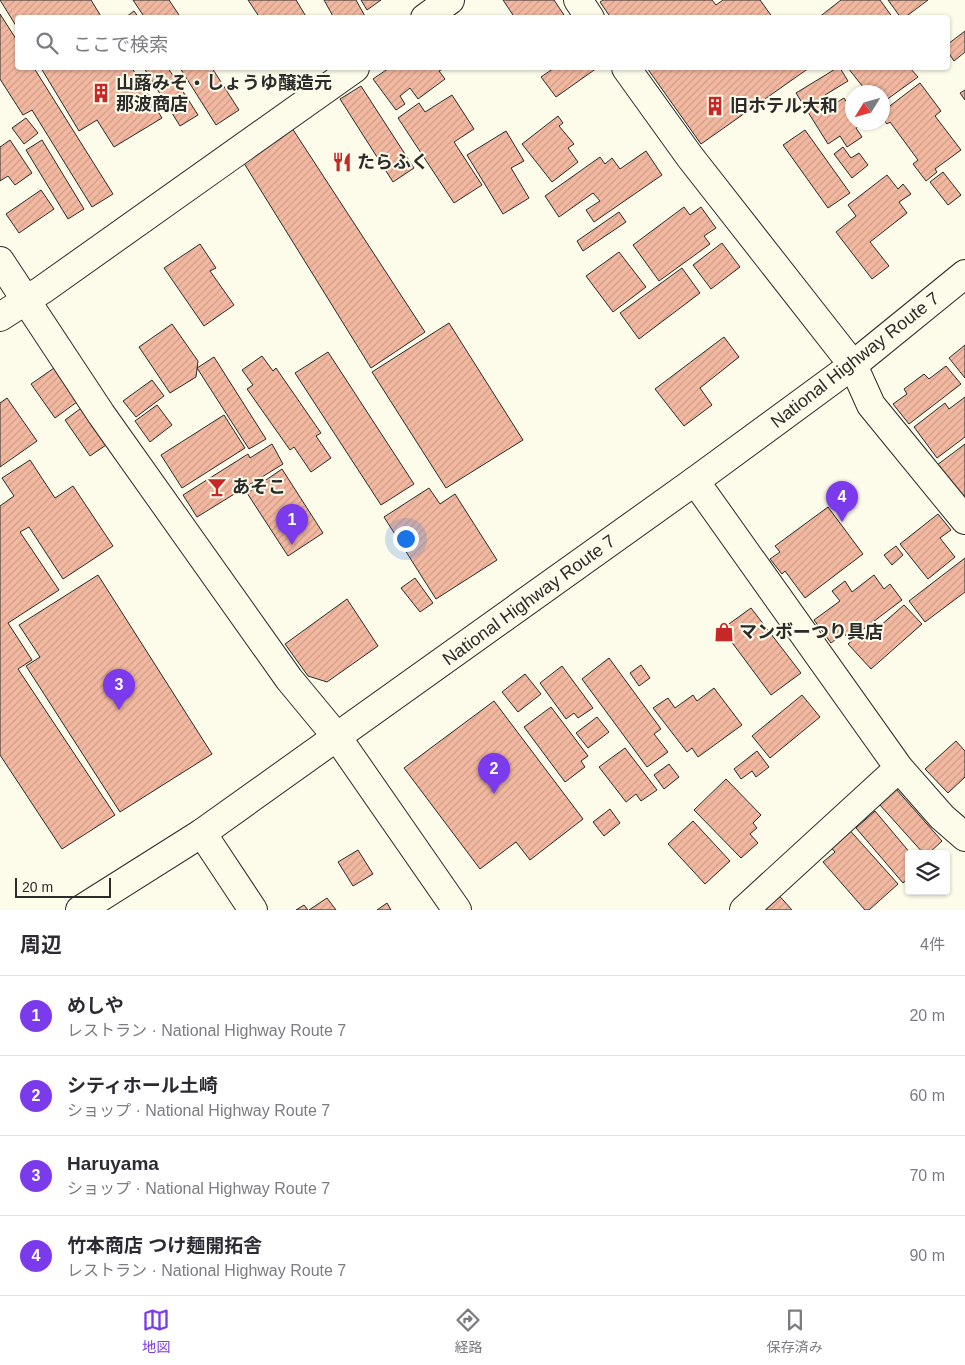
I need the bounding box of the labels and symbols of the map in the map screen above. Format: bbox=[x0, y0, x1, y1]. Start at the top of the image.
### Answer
place label: 山蕗みそ・しょうゆ醸造元 那波商店 bbox=[116, 73, 332, 114]
building icon: 山蕗みそ・しょうゆ醸造元 那波商店 bbox=[90, 82, 112, 104]
north arrow bbox=[845, 85, 890, 130]
building icon: 旧ホテル大和 bbox=[704, 95, 726, 117]
place label: 旧ホテル大和 bbox=[730, 96, 838, 116]
restaurant icon: たらふく bbox=[331, 151, 353, 173]
place label: たらふく bbox=[357, 152, 429, 172]
street label: National Highway Route 7 bbox=[767, 288, 943, 432]
bar icon: あそこ bbox=[206, 476, 228, 498]
place label: あそこ bbox=[232, 477, 286, 497]
pin: 4 bbox=[826, 481, 858, 522]
pin: 1 bbox=[276, 504, 308, 545]
your location bbox=[393, 526, 419, 552]
street label: National Highway Route 7 bbox=[439, 531, 619, 669]
shop icon: マンボーつり具店 bbox=[713, 621, 735, 643]
place label: マンボーつり具店 bbox=[739, 622, 883, 642]
pin: 3 bbox=[103, 669, 135, 710]
pin: 2 bbox=[478, 753, 510, 794]
scale bar bbox=[15, 875, 111, 898]

